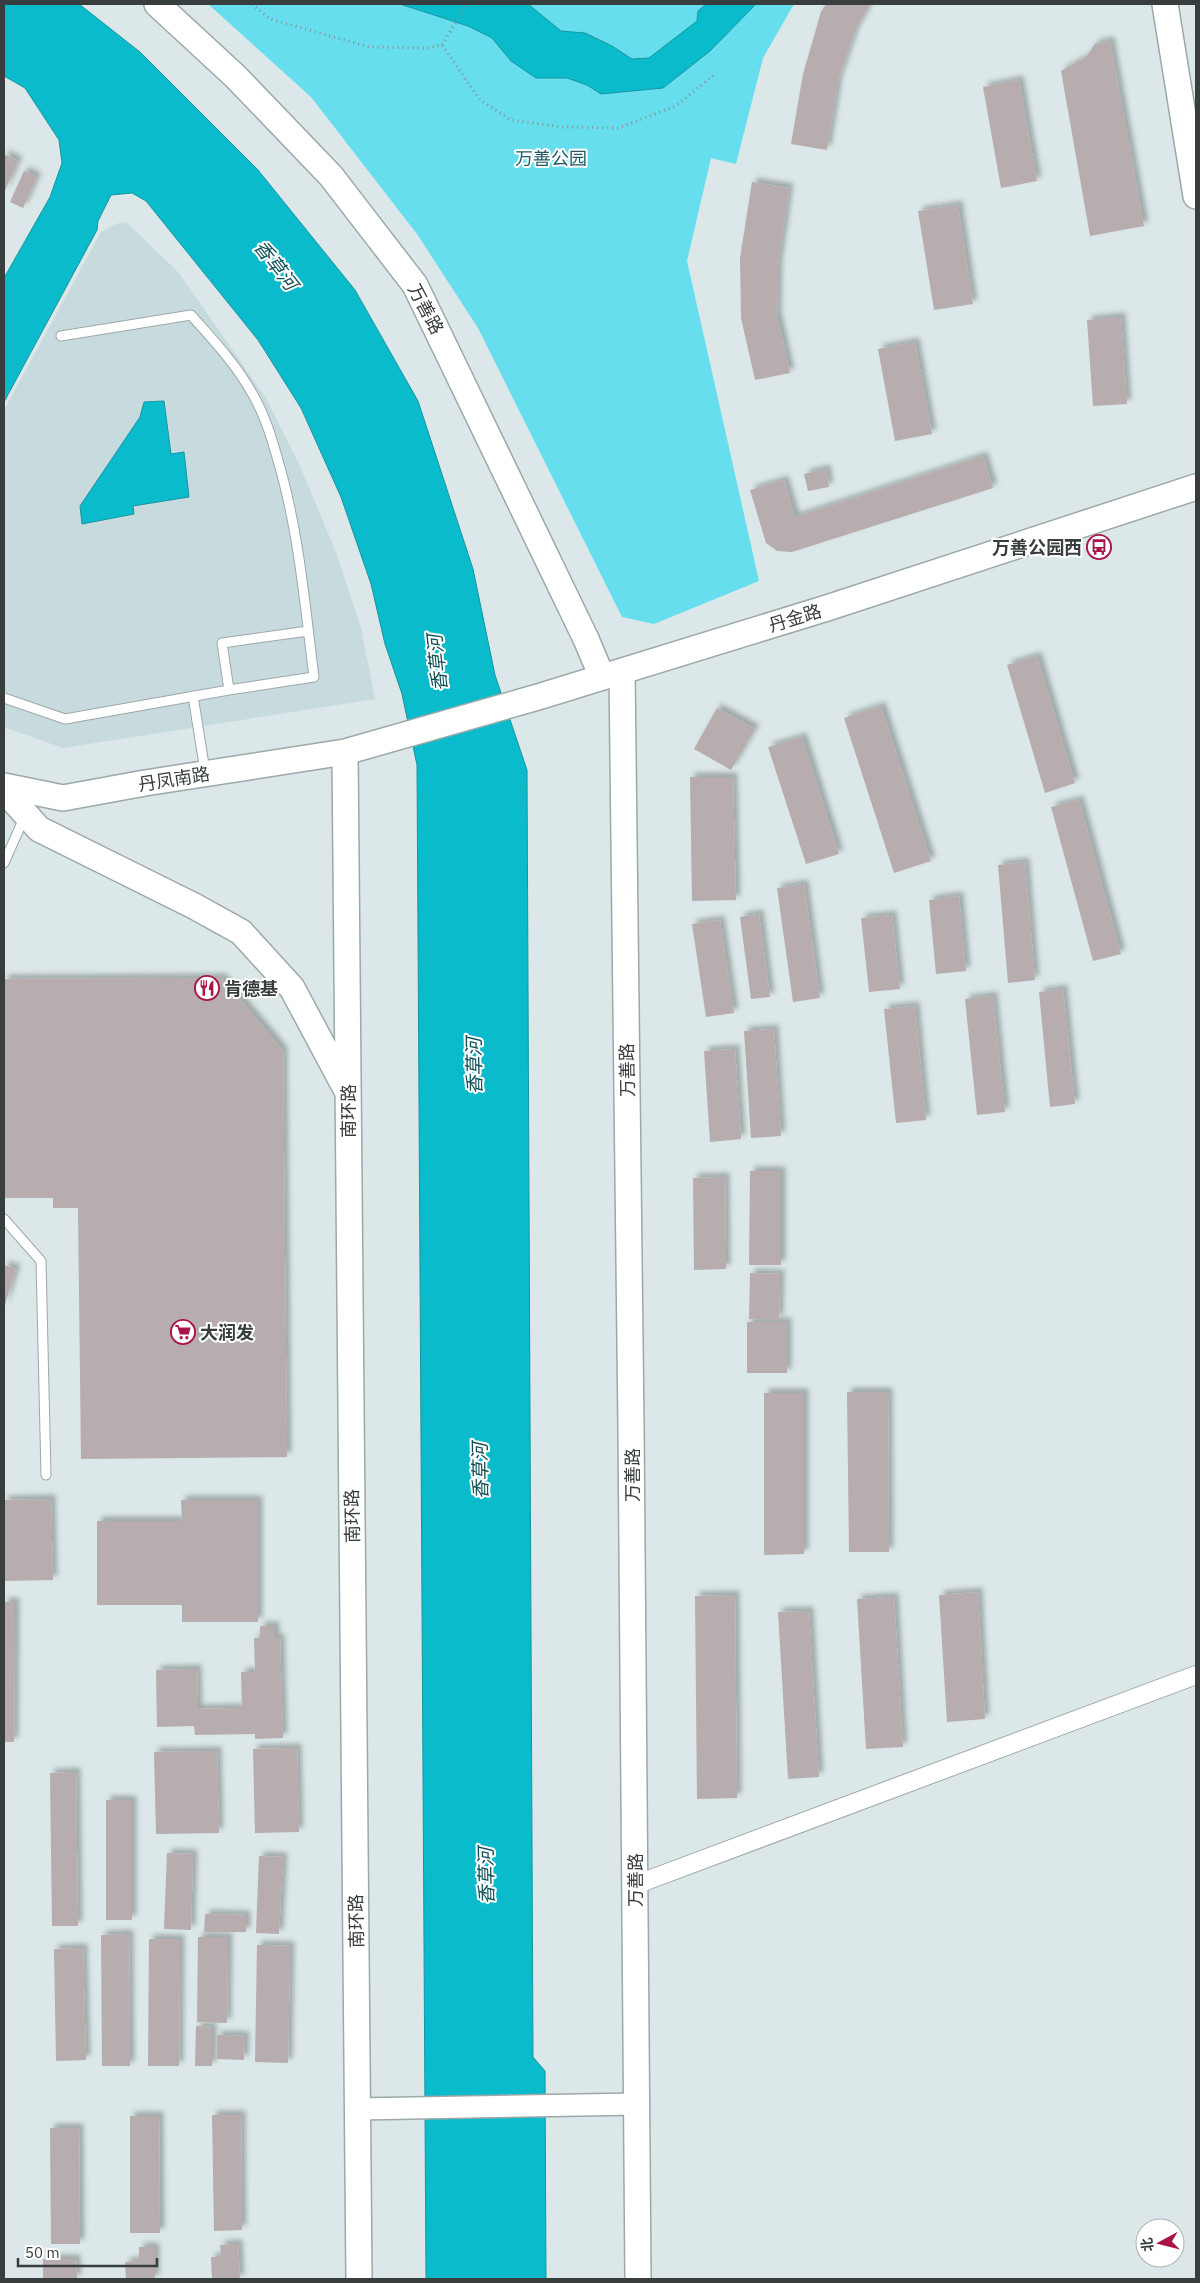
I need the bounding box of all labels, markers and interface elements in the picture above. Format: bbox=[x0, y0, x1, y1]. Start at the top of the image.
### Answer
park label: 万善公园 bbox=[515, 147, 587, 170]
water label: 香草河 bbox=[249, 235, 305, 298]
street label: 万善路 bbox=[403, 280, 449, 338]
bus stop icon: 万善公园西 bbox=[1086, 534, 1112, 560]
place label: 万善公园西 bbox=[992, 536, 1082, 559]
street label: 丹金路 bbox=[766, 599, 824, 637]
water label: 香草河 bbox=[422, 629, 452, 693]
street label: 丹凤南路 bbox=[137, 762, 211, 796]
restaurant icon: 肯德基 bbox=[194, 975, 220, 1001]
place label: 肯德基 bbox=[224, 977, 278, 1000]
water label: 香草河 bbox=[461, 1033, 486, 1095]
street label: 万善路 bbox=[615, 1043, 639, 1097]
street label: 南环路 bbox=[337, 1084, 360, 1138]
supermarket icon: 大润发 bbox=[170, 1319, 196, 1345]
place label: 大润发 bbox=[200, 1321, 254, 1344]
water label: 香草河 bbox=[467, 1438, 492, 1500]
street label: 万善路 bbox=[621, 1448, 644, 1502]
street label: 南环路 bbox=[340, 1489, 364, 1543]
water label: 香草河 bbox=[473, 1843, 498, 1905]
street label: 万善路 bbox=[624, 1853, 647, 1907]
street label: 南环路 bbox=[344, 1894, 368, 1948]
north arrow bbox=[1135, 2218, 1185, 2268]
scale bar bbox=[18, 2236, 156, 2268]
text: 北 bbox=[1137, 2237, 1157, 2253]
text: 50 m bbox=[25, 2243, 60, 2262]

